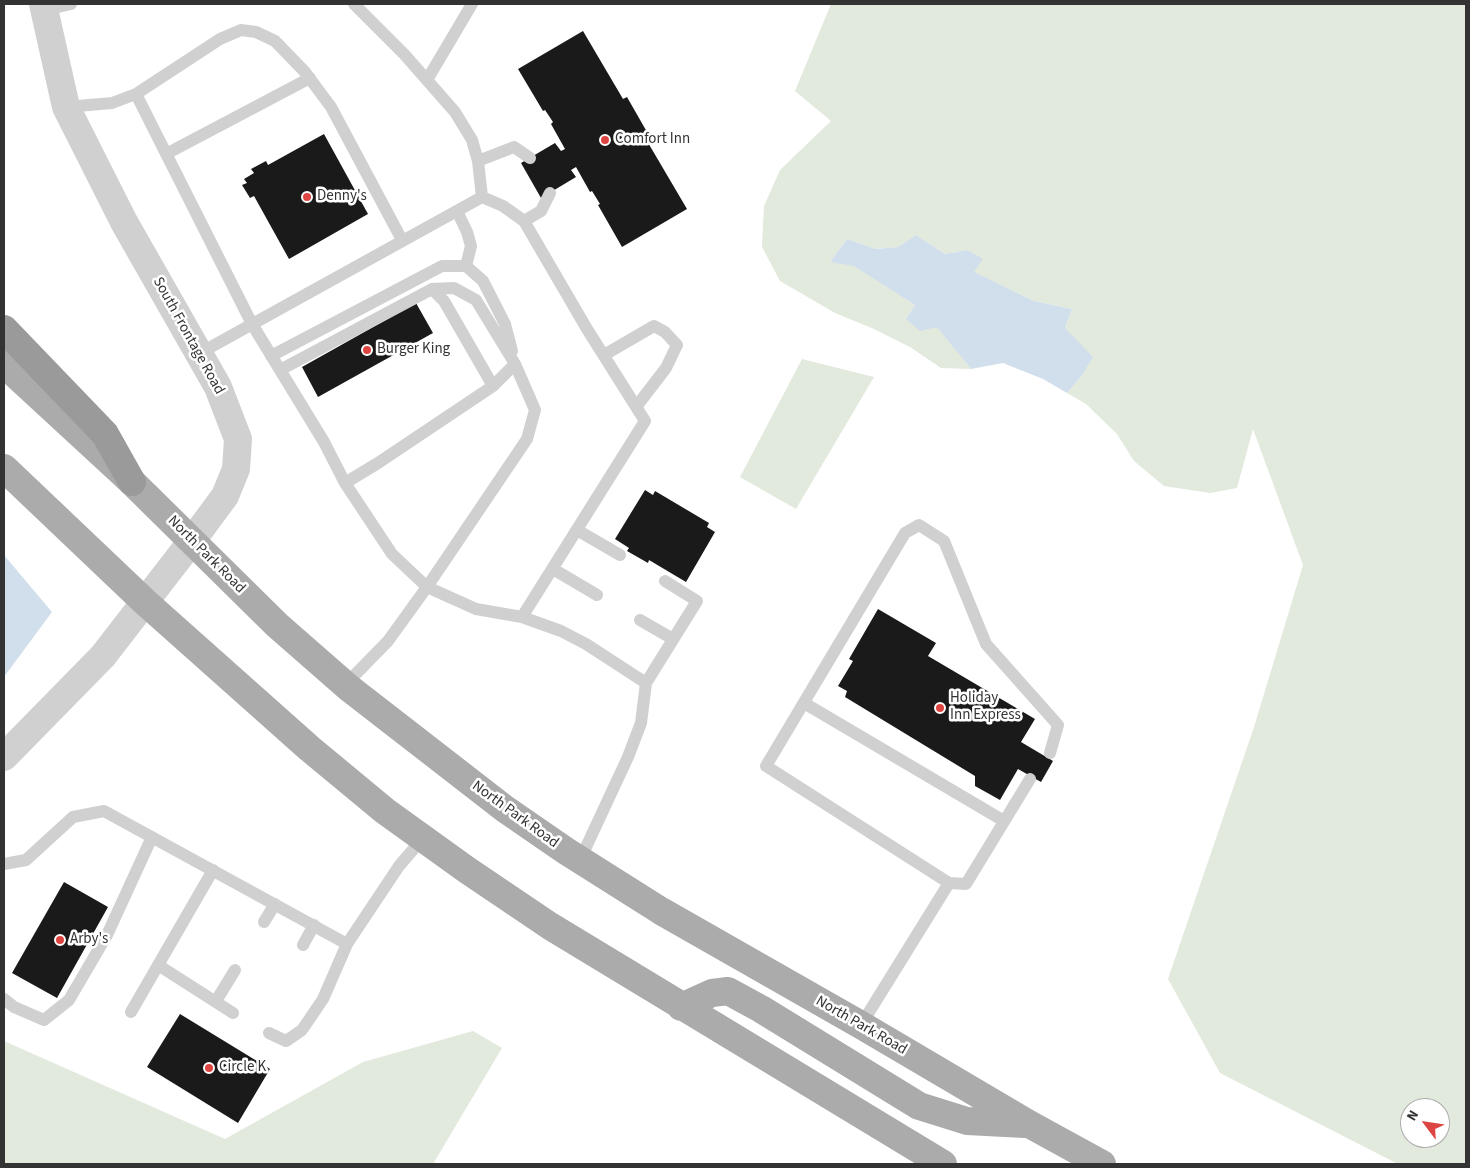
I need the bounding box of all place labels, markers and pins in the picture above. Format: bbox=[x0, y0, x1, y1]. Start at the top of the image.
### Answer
place label: Comfort Inn bbox=[615, 131, 690, 149]
marker: Comfort Inn bbox=[599, 134, 611, 146]
place label: Denny's bbox=[317, 188, 367, 206]
marker: Denny's bbox=[301, 191, 313, 203]
place label: Burger King bbox=[377, 341, 450, 359]
marker: Burger King bbox=[361, 344, 373, 356]
place label: Holiday Inn Express bbox=[950, 690, 1021, 725]
marker: Holiday Inn Express bbox=[934, 702, 946, 714]
place label: Arby's bbox=[70, 931, 108, 949]
marker: Arby's bbox=[54, 934, 66, 946]
place label: Circle K bbox=[219, 1059, 266, 1077]
marker: Circle K bbox=[203, 1062, 215, 1074]

